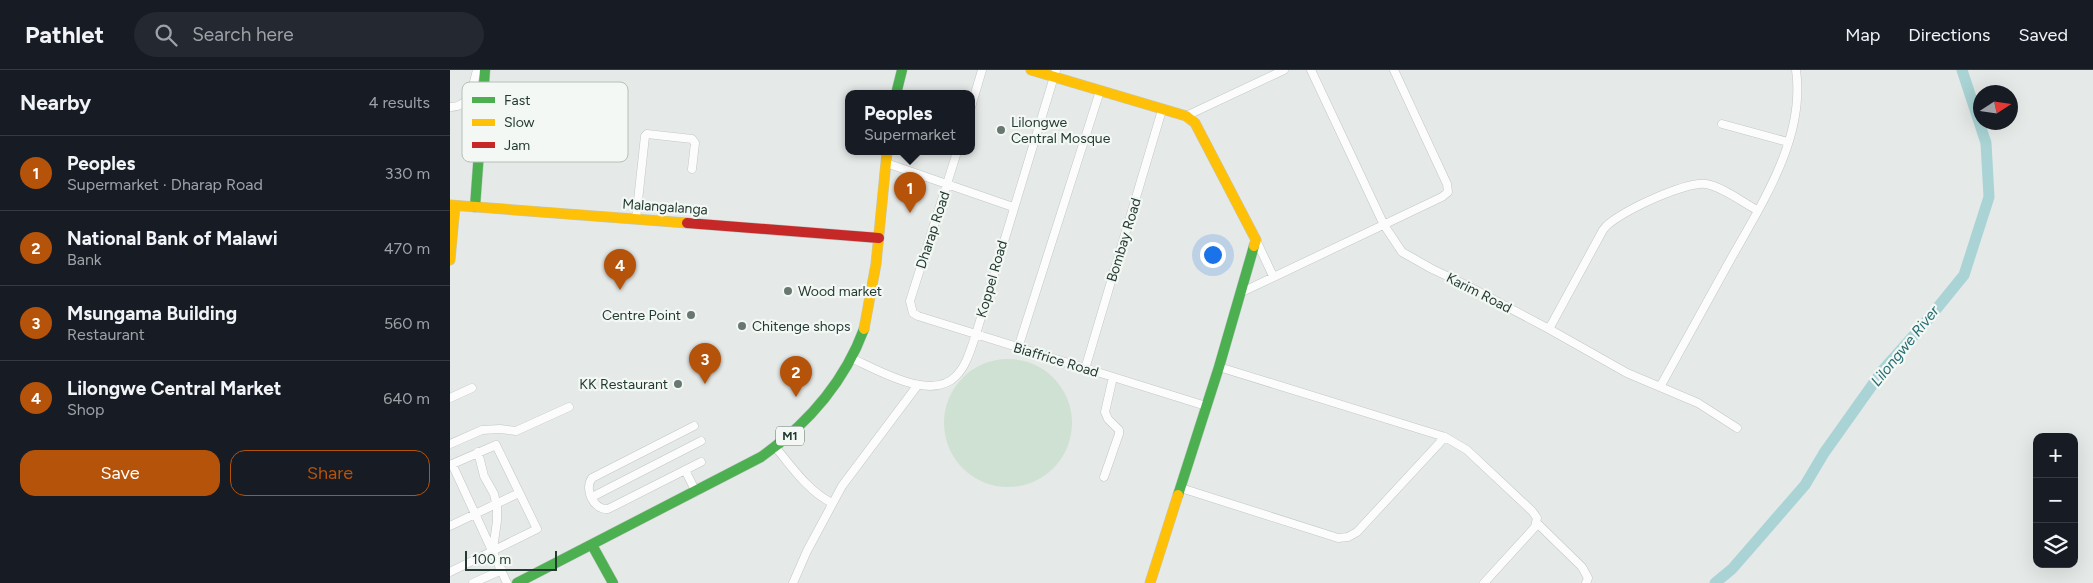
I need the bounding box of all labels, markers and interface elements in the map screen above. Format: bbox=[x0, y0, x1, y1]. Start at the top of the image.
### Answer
search box bbox=[134, 12, 484, 57]
text: Pathlet bbox=[25, 20, 104, 49]
icon: search bbox=[152, 21, 180, 49]
text: Search here bbox=[192, 23, 294, 46]
text: Map bbox=[1845, 24, 1880, 46]
text: Directions bbox=[1908, 24, 1990, 46]
text: Saved bbox=[2018, 24, 2068, 46]
legend bbox=[462, 82, 628, 162]
north arrow bbox=[1973, 85, 2018, 130]
text: Nearby bbox=[20, 90, 91, 115]
popup bbox=[845, 90, 975, 155]
text: Fast bbox=[504, 92, 530, 109]
text: 4 results bbox=[369, 93, 430, 112]
text: Peoples bbox=[864, 102, 932, 125]
text: Slow bbox=[504, 114, 535, 131]
place label: Lilongwe Central Mosque bbox=[1011, 114, 1111, 147]
marker: Lilongwe Central Mosque bbox=[995, 124, 1007, 136]
text: Supermarket bbox=[864, 125, 956, 144]
text: Jam bbox=[504, 137, 530, 154]
text: Peoples bbox=[67, 152, 135, 175]
text: 1 bbox=[33, 164, 39, 183]
text: 330 m bbox=[385, 164, 430, 183]
pin: 1 bbox=[894, 172, 926, 213]
text: Supermarket · Dharap Road bbox=[67, 175, 263, 194]
street label: Dharap Road bbox=[912, 189, 954, 271]
street label: Malangalanga bbox=[622, 196, 708, 218]
street label: Bombay Road bbox=[1103, 196, 1145, 284]
text: National Bank of Malawi bbox=[67, 227, 278, 250]
street label: Koppel Road bbox=[973, 238, 1011, 320]
text: 2 bbox=[31, 239, 41, 258]
text: 470 m bbox=[384, 239, 430, 258]
your location bbox=[1200, 242, 1226, 268]
pin: 4 bbox=[604, 249, 636, 290]
text: Bank bbox=[67, 250, 102, 269]
street label: Karim Road bbox=[1443, 269, 1515, 317]
place label: Wood market bbox=[798, 283, 882, 300]
marker: Wood market bbox=[782, 285, 794, 297]
text: Msungama Building bbox=[67, 302, 237, 325]
water label: Lilongwe River bbox=[1867, 302, 1943, 390]
place label: Centre Point bbox=[602, 307, 681, 324]
marker: Centre Point bbox=[685, 309, 697, 321]
text: 3 bbox=[32, 314, 40, 333]
text: 560 m bbox=[384, 314, 430, 333]
place label: Chitenge shops bbox=[752, 318, 850, 335]
marker: Chitenge shops bbox=[736, 320, 748, 332]
text: Restaurant bbox=[67, 325, 145, 344]
street label: Biaffrice Road bbox=[1011, 339, 1101, 381]
pin: 3 bbox=[689, 343, 721, 384]
pin: 2 bbox=[780, 356, 812, 397]
place label: KK Restaurant bbox=[579, 376, 668, 393]
text: Lilongwe Central Market bbox=[67, 377, 281, 400]
marker: KK Restaurant bbox=[672, 378, 684, 390]
text: 4 bbox=[31, 389, 41, 408]
text: 640 m bbox=[383, 389, 430, 408]
text: Shop bbox=[67, 400, 105, 419]
road number: M1 bbox=[776, 426, 804, 446]
map controls bbox=[2033, 433, 2078, 568]
button: + bbox=[2033, 433, 2078, 478]
button: Save bbox=[20, 450, 220, 496]
button: Share bbox=[230, 450, 430, 496]
button: − bbox=[2033, 478, 2078, 523]
button: layers bbox=[2033, 523, 2078, 568]
scale bar bbox=[465, 548, 558, 571]
text: 100 m bbox=[472, 551, 511, 568]

